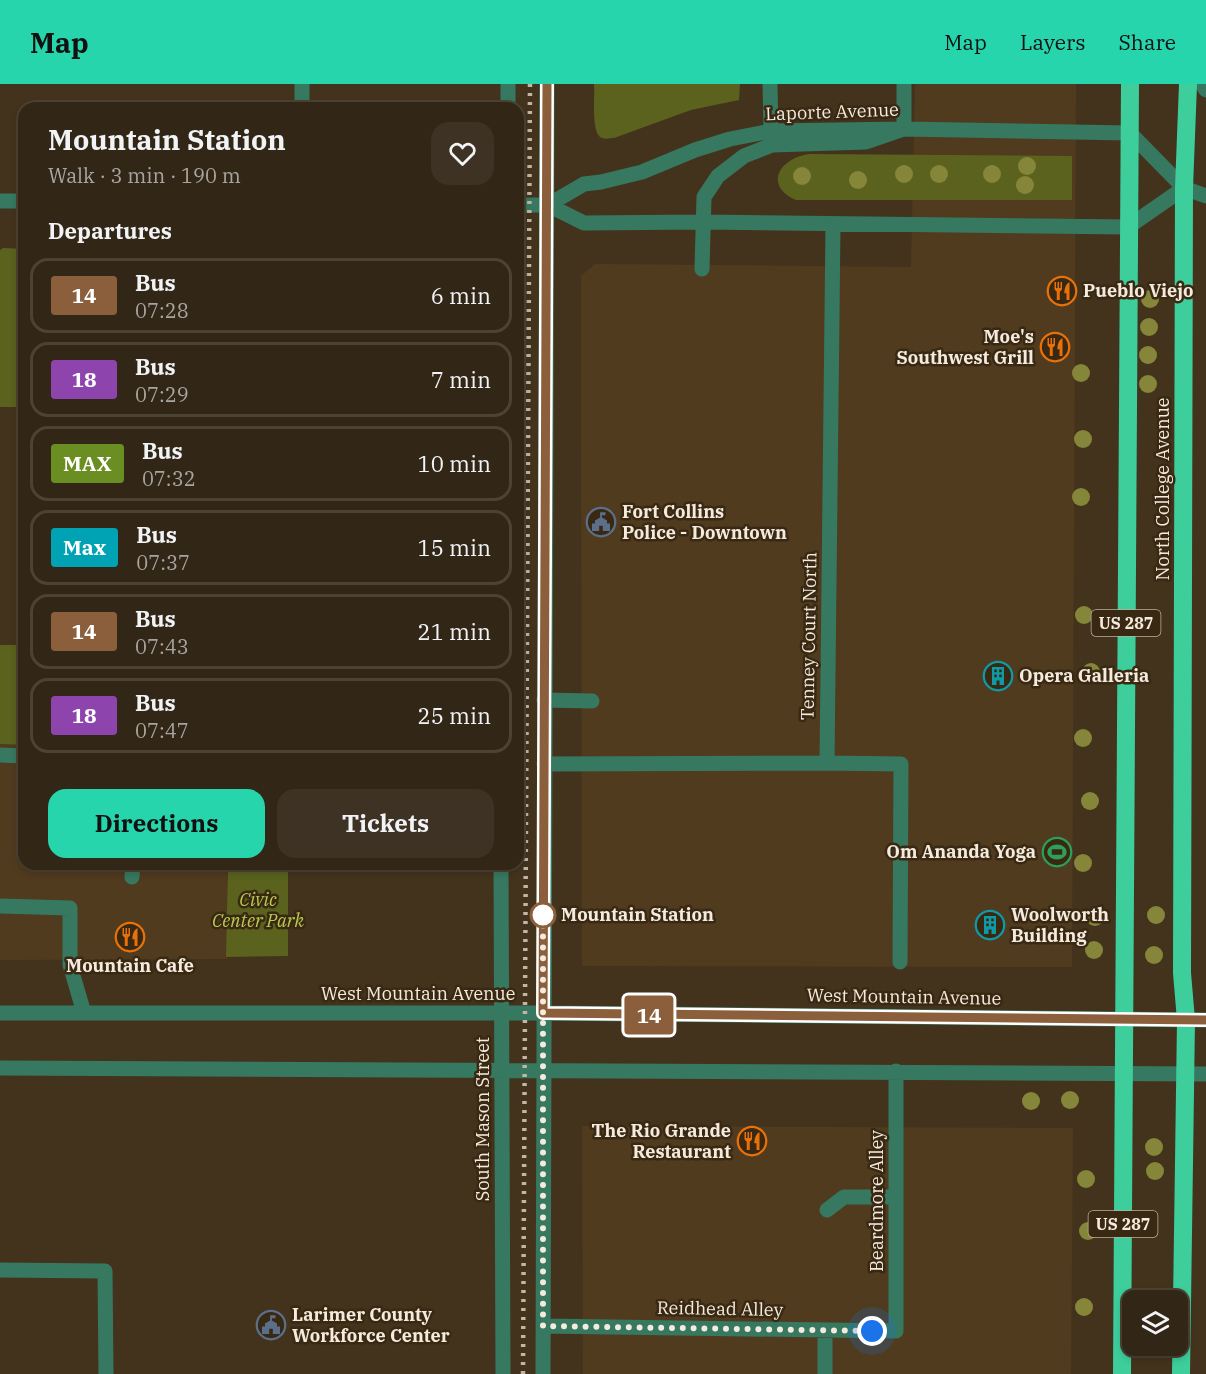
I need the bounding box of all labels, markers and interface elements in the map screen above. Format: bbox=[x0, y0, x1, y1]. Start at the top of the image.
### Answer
text: Map bbox=[30, 24, 89, 61]
text: Map bbox=[944, 28, 987, 56]
text: Layers bbox=[1020, 28, 1086, 56]
text: Share bbox=[1119, 28, 1176, 56]
street label: Laporte Avenue bbox=[765, 98, 899, 125]
text: Mountain Station bbox=[48, 121, 286, 158]
button: heart bbox=[431, 122, 494, 185]
text: Walk · 3 min · 190 m bbox=[48, 162, 241, 189]
text: Departures bbox=[48, 216, 172, 245]
text: Bus bbox=[135, 268, 176, 297]
restaurant icon: Pueblo Viejo bbox=[1046, 275, 1078, 307]
place label: Pueblo Viejo bbox=[1083, 279, 1194, 302]
text: 14 bbox=[71, 281, 97, 309]
text: 6 min bbox=[431, 281, 491, 310]
text: 07:28 bbox=[135, 297, 189, 324]
place label: Moe's Southwest Grill bbox=[896, 325, 1034, 369]
restaurant icon: Moe's Southwest Grill bbox=[1039, 331, 1071, 363]
text: Bus bbox=[135, 352, 176, 381]
text: 18 bbox=[71, 365, 97, 393]
text: 7 min bbox=[431, 365, 491, 394]
text: 07:29 bbox=[135, 381, 189, 408]
street label: North College Avenue bbox=[1151, 398, 1174, 580]
text: Bus bbox=[142, 436, 183, 465]
text: MAX bbox=[63, 449, 112, 477]
text: 10 min bbox=[418, 449, 491, 478]
text: 07:32 bbox=[142, 465, 196, 492]
place label: Fort Collins Police - Downtown bbox=[622, 500, 787, 544]
public building icon: Fort Collins Police - Downtown bbox=[585, 506, 617, 538]
text: Bus bbox=[136, 520, 177, 549]
text: Max bbox=[63, 533, 106, 561]
text: 15 min bbox=[418, 533, 491, 562]
text: 07:37 bbox=[136, 549, 190, 576]
street label: Tenney Court North bbox=[796, 552, 821, 720]
text: Bus bbox=[135, 604, 176, 633]
road number: US 287 bbox=[1092, 610, 1160, 636]
text: 14 bbox=[71, 617, 97, 645]
text: 21 min bbox=[418, 617, 491, 646]
text: 07:43 bbox=[135, 633, 189, 660]
building icon: Opera Galleria bbox=[982, 660, 1014, 692]
place label: Opera Galleria bbox=[1019, 664, 1149, 687]
text: Bus bbox=[135, 688, 176, 717]
text: 18 bbox=[71, 701, 97, 729]
text: 25 min bbox=[418, 701, 491, 730]
text: 07:47 bbox=[135, 717, 189, 744]
button: Directions bbox=[48, 789, 265, 858]
button: Tickets bbox=[277, 789, 494, 858]
sports icon: Om Ananda Yoga bbox=[1041, 836, 1073, 868]
place label: Om Ananda Yoga bbox=[886, 840, 1036, 863]
park label: Civic Center Park bbox=[212, 888, 305, 932]
marker: Mountain Station bbox=[530, 902, 556, 928]
place label: Mountain Station bbox=[561, 903, 714, 926]
place label: Woolworth Building bbox=[1011, 903, 1109, 947]
building icon: Woolworth Building bbox=[974, 909, 1006, 941]
restaurant icon: Mountain Cafe bbox=[114, 921, 146, 953]
place label: Mountain Cafe bbox=[66, 954, 194, 977]
street label: West Mountain Avenue bbox=[321, 982, 515, 1005]
street label: West Mountain Avenue bbox=[806, 983, 1002, 1010]
line badge: 14 bbox=[622, 996, 676, 1034]
text: 14 bbox=[636, 1001, 662, 1029]
street label: South Mason Street bbox=[471, 1037, 494, 1201]
place label: The Rio Grande Restaurant bbox=[591, 1119, 731, 1163]
restaurant icon: The Rio Grande Restaurant bbox=[736, 1125, 768, 1157]
street label: Beardmore Alley bbox=[865, 1130, 888, 1272]
road number: US 287 bbox=[1088, 1211, 1158, 1237]
map controls bbox=[1122, 1290, 1188, 1356]
button: layers bbox=[1122, 1290, 1188, 1356]
street label: Reidhead Alley bbox=[657, 1296, 784, 1321]
place label: Larimer County Workforce Center bbox=[292, 1303, 450, 1347]
public building icon: Larimer County Workforce Center bbox=[255, 1309, 287, 1341]
your location bbox=[857, 1316, 887, 1346]

